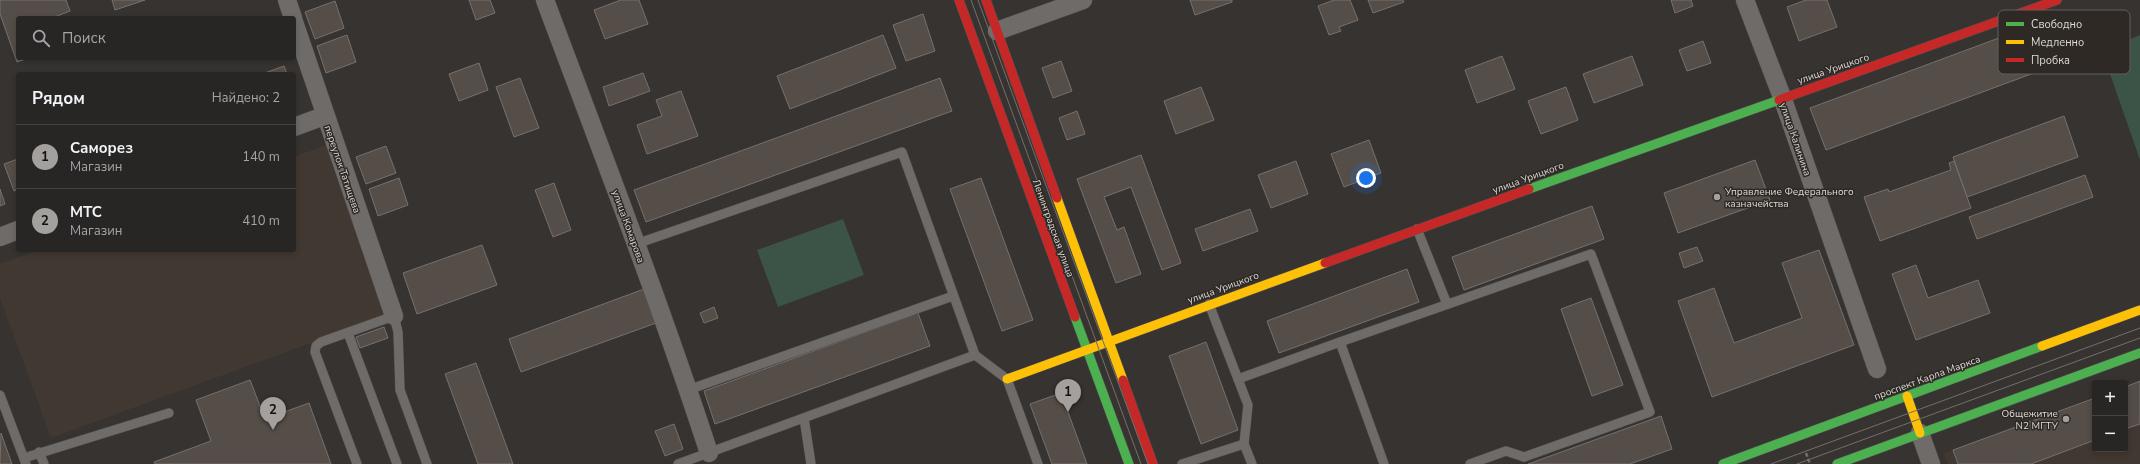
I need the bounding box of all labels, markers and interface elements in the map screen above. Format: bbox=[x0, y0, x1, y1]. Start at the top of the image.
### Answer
legend bbox=[1998, 10, 2130, 74]
search box bbox=[16, 16, 296, 60]
text: Свободно bbox=[2031, 17, 2082, 32]
icon: search bbox=[30, 27, 52, 49]
text: Поиск bbox=[62, 28, 106, 48]
text: Медленно bbox=[2031, 35, 2084, 50]
street label: улица Урицкого bbox=[1796, 50, 1871, 88]
text: Пробка bbox=[2031, 53, 2070, 68]
text: Рядом bbox=[32, 87, 85, 110]
text: Найдено: 2 bbox=[212, 89, 280, 107]
street label: улица Калинина bbox=[1776, 101, 1814, 178]
street label: переулок Татищева bbox=[320, 123, 364, 215]
text: Саморез bbox=[70, 138, 133, 158]
text: 1 bbox=[41, 148, 49, 166]
text: 140 m bbox=[242, 148, 280, 166]
text: Магазин bbox=[70, 158, 122, 176]
street label: улица Урицкого bbox=[1491, 158, 1566, 197]
your location bbox=[1356, 168, 1376, 188]
street label: Ленинградская улица bbox=[1029, 177, 1077, 279]
place label: Управление Федерального казначейства bbox=[1724, 185, 1854, 211]
street label: улица Комарова bbox=[608, 188, 648, 265]
marker: Управление Федерального казначейства bbox=[1712, 192, 1722, 202]
text: МТС bbox=[70, 202, 102, 222]
text: 2 bbox=[41, 212, 49, 230]
text: 410 m bbox=[242, 212, 280, 230]
text: Магазин bbox=[70, 222, 122, 240]
street label: улица Урицкого bbox=[1186, 268, 1261, 307]
street label: проспект Карла Маркса bbox=[1872, 352, 1982, 404]
pin: 1 bbox=[1055, 379, 1081, 412]
map controls bbox=[2092, 380, 2128, 452]
button: + bbox=[2092, 380, 2128, 416]
pin: 2 bbox=[260, 397, 286, 430]
place label: Общежитие N2 МГТУ bbox=[2002, 407, 2059, 433]
marker: Общежитие N2 МГТУ bbox=[2061, 414, 2071, 424]
button: − bbox=[2092, 416, 2128, 452]

